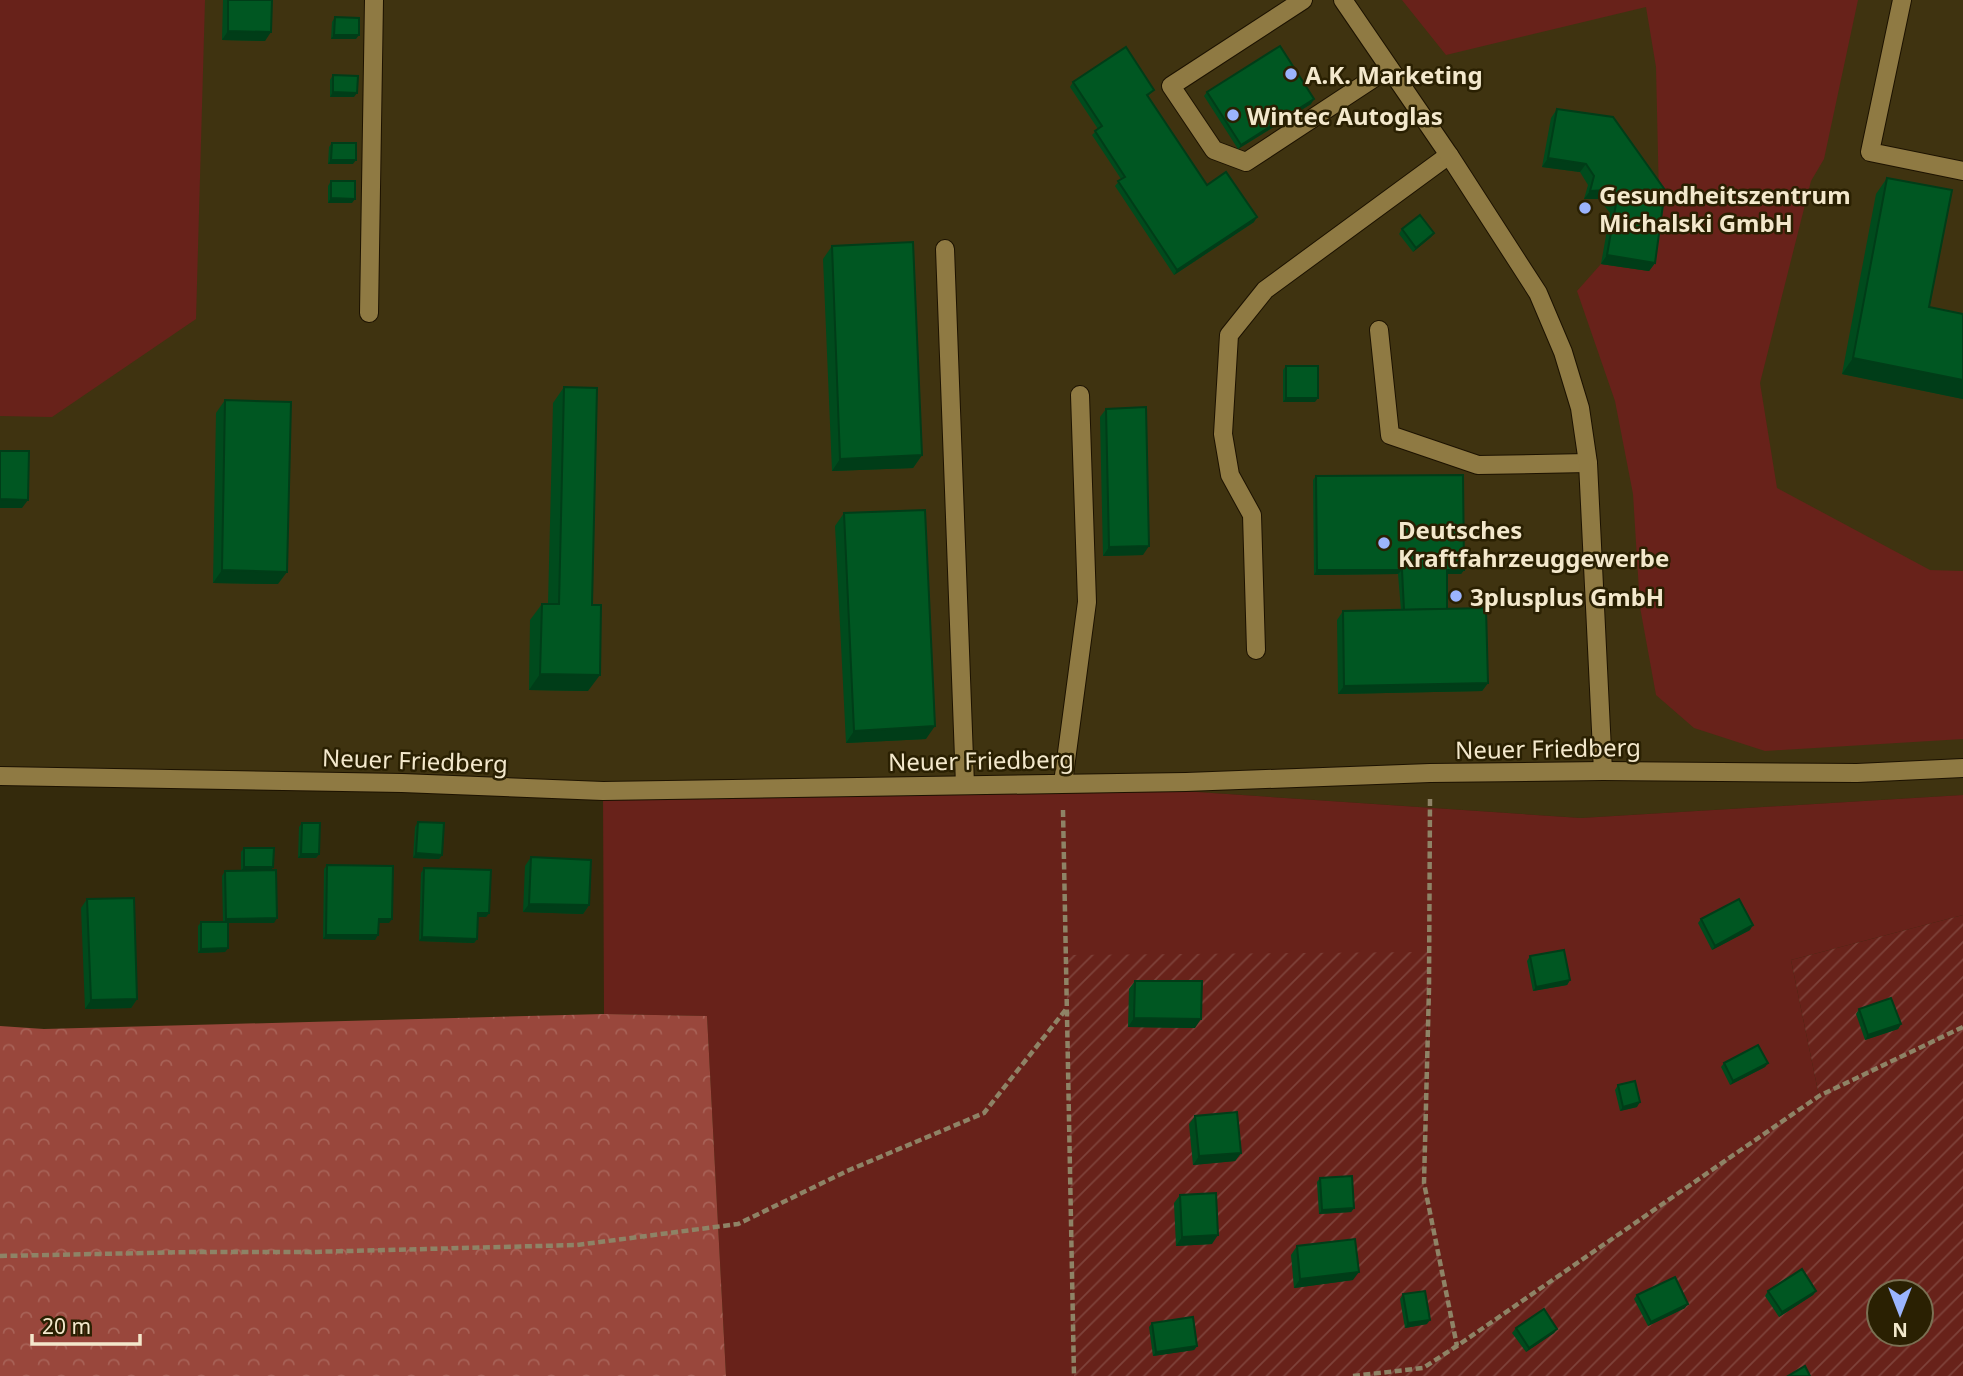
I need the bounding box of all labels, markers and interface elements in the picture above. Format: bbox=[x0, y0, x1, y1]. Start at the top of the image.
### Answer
place label: A.K. Marketing bbox=[1305, 58, 1483, 91]
marker: A.K. Marketing bbox=[1283, 66, 1299, 82]
place label: Wintec Autoglas bbox=[1247, 99, 1443, 132]
marker: Wintec Autoglas bbox=[1225, 107, 1241, 123]
place label: Gesundheitszentrum Michalski GmbH bbox=[1599, 178, 1851, 239]
marker: Gesundheitszentrum Michalski GmbH bbox=[1577, 200, 1593, 216]
place label: Deutsches Kraftfahrzeuggewerbe bbox=[1398, 513, 1669, 574]
marker: Deutsches Kraftfahrzeuggewerbe bbox=[1376, 535, 1392, 551]
place label: 3plusplus GmbH bbox=[1470, 580, 1664, 613]
marker: 3plusplus GmbH bbox=[1448, 588, 1464, 604]
street label: Neuer Friedberg bbox=[1455, 730, 1641, 766]
street label: Neuer Friedberg bbox=[322, 740, 508, 780]
street label: Neuer Friedberg bbox=[888, 742, 1074, 778]
north arrow bbox=[1865, 1278, 1935, 1348]
scale bar bbox=[32, 1302, 140, 1346]
text: 20 m bbox=[42, 1312, 91, 1340]
text: N bbox=[1892, 1317, 1908, 1343]

